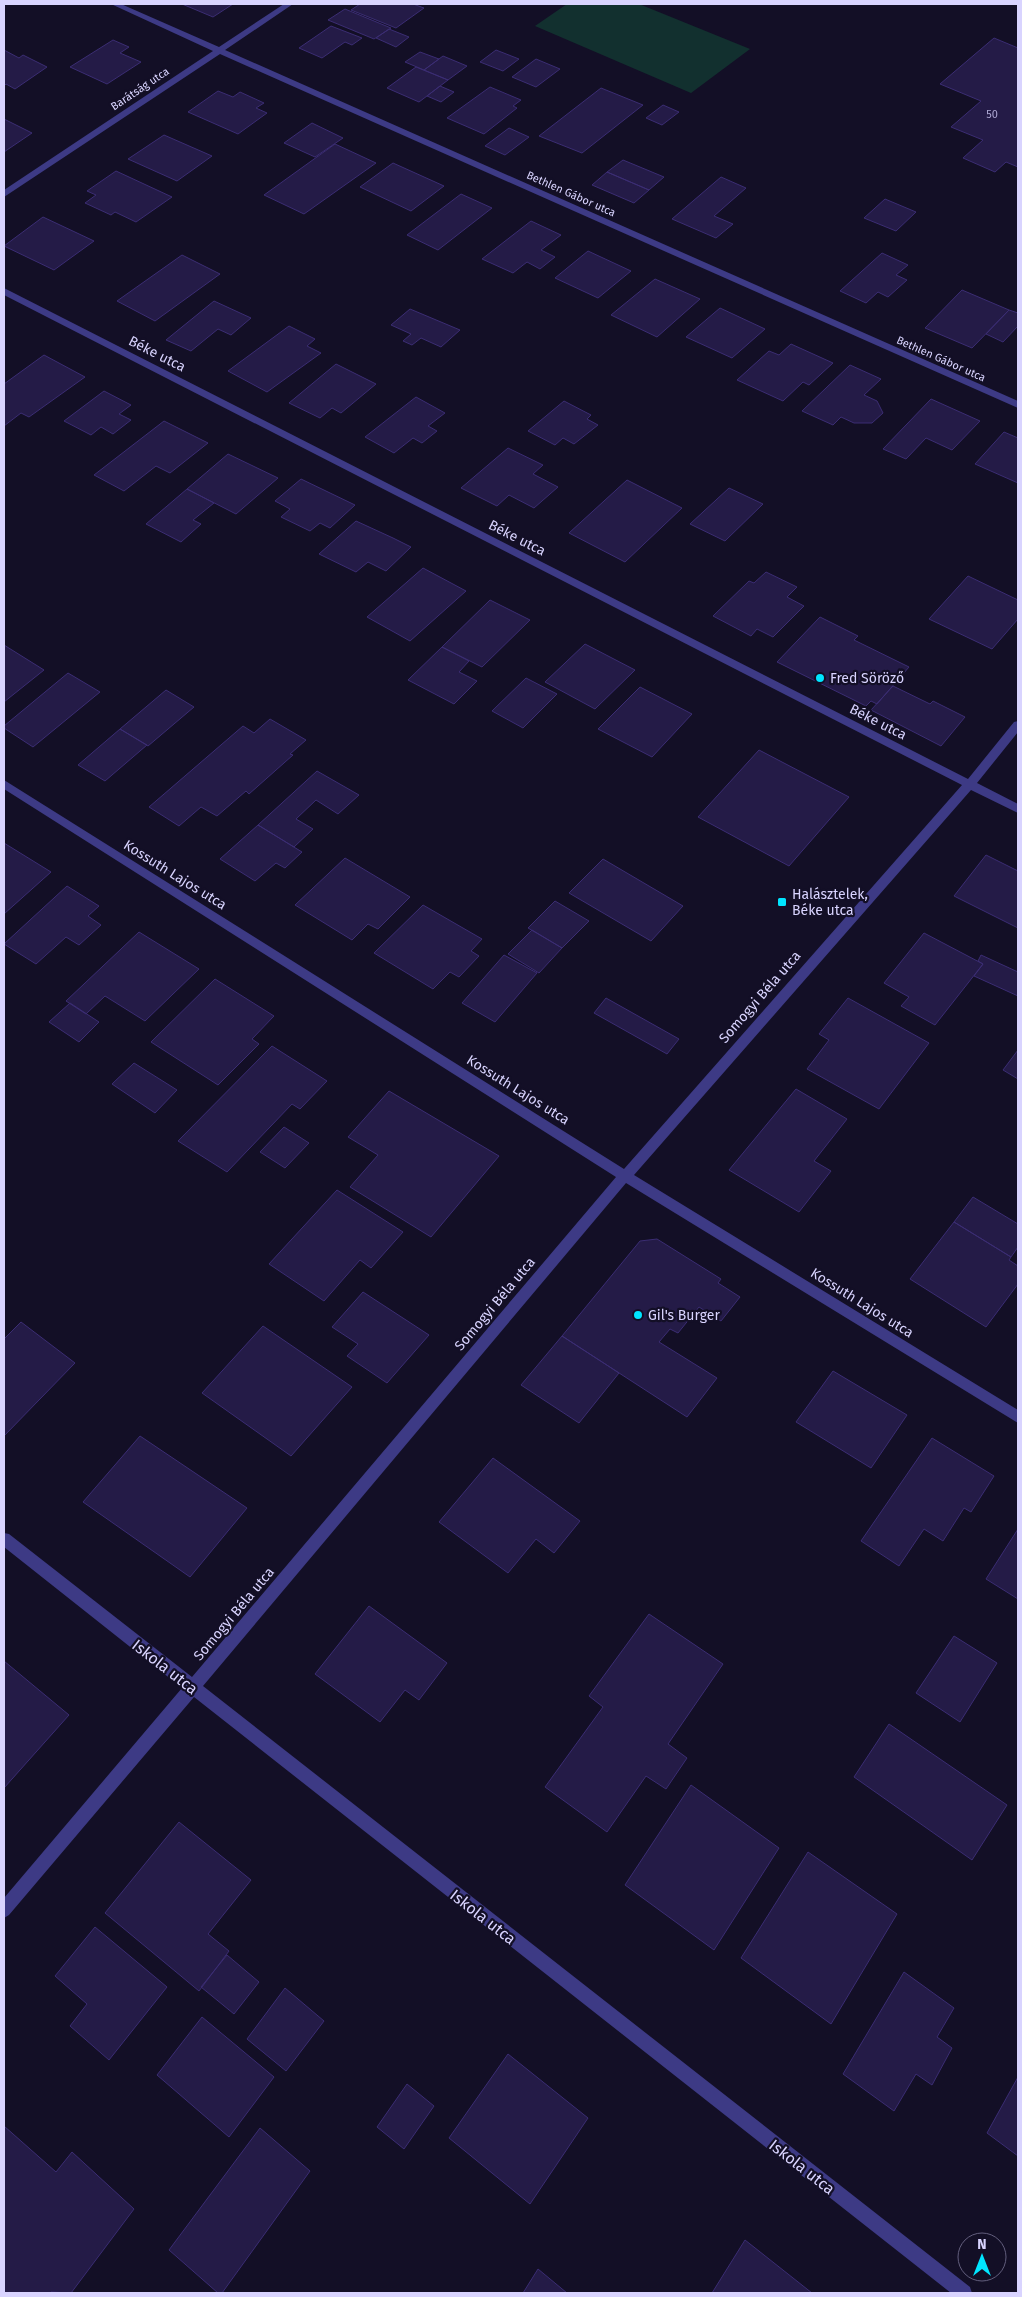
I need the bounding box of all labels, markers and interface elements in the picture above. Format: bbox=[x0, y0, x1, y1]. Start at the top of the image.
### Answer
street label: Barátság utca bbox=[108, 65, 172, 113]
house number: 50 bbox=[986, 108, 998, 121]
street label: Bethlen Gábor utca bbox=[524, 169, 618, 219]
street label: Béke utca bbox=[126, 332, 188, 376]
street label: Bethlen Gábor utca bbox=[894, 334, 988, 384]
street label: Béke utca bbox=[486, 516, 548, 560]
place label: Fred Söröző bbox=[830, 670, 904, 687]
marker: Fred Söröző bbox=[814, 672, 826, 684]
street label: Béke utca bbox=[847, 700, 909, 744]
street label: Kossuth Lajos utca bbox=[120, 837, 230, 913]
place label: Halásztelek, Béke utca bbox=[792, 886, 868, 919]
marker: Halásztelek, Béke utca bbox=[776, 896, 788, 908]
street label: Somogyi Béla utca bbox=[715, 947, 805, 1047]
street label: Kossuth Lajos utca bbox=[463, 1052, 573, 1128]
street label: Somogyi Béla utca bbox=[451, 1254, 539, 1354]
street label: Kossuth Lajos utca bbox=[807, 1265, 917, 1341]
place label: Gil's Burger bbox=[648, 1307, 720, 1324]
marker: Gil's Burger bbox=[632, 1309, 644, 1321]
street label: Somogyi Béla utca bbox=[190, 1564, 278, 1664]
street label: Iskola utca bbox=[128, 1635, 202, 1699]
street label: Iskola utca bbox=[446, 1885, 520, 1949]
street label: Iskola utca bbox=[765, 2135, 839, 2199]
north arrow bbox=[957, 2232, 1007, 2282]
text: N bbox=[977, 2236, 987, 2253]

